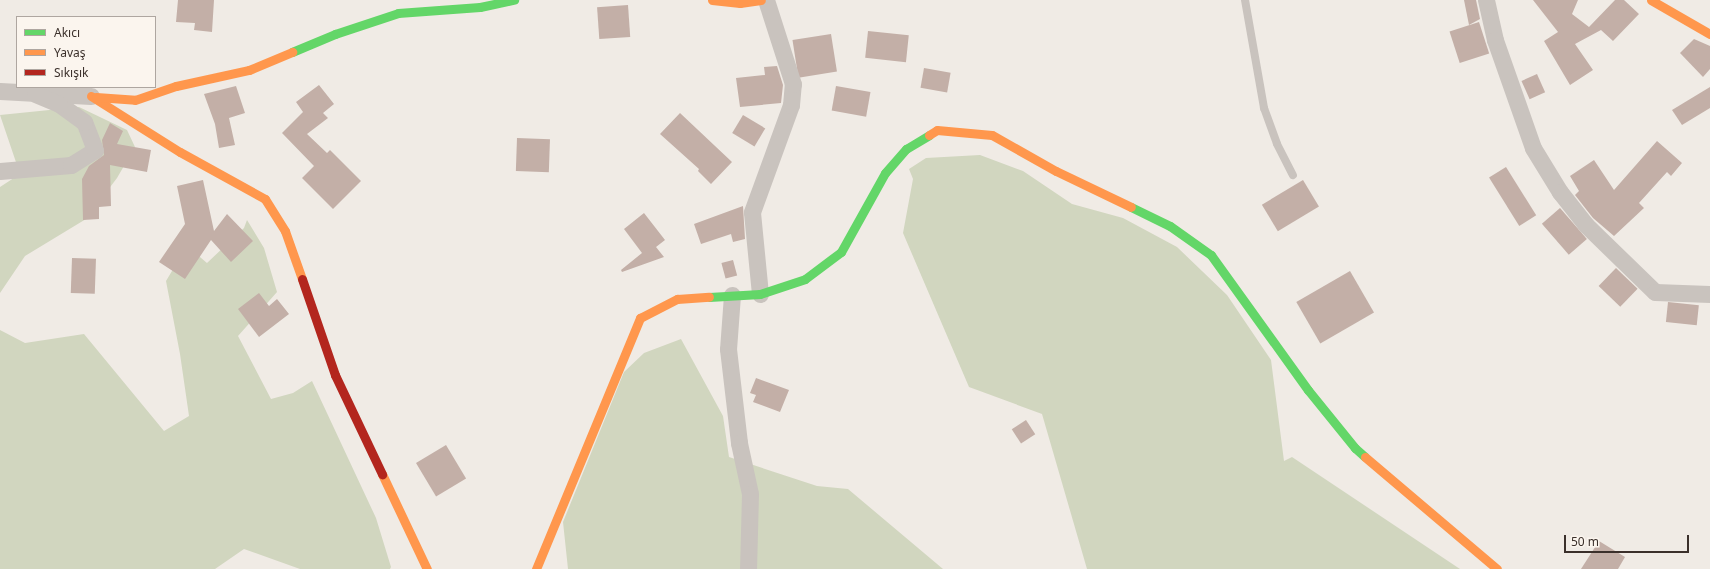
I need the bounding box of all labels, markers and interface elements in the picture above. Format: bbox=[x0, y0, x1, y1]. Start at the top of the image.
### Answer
legend bbox=[16, 16, 156, 88]
text: Akıcı bbox=[54, 24, 80, 41]
text: Yavaş bbox=[54, 44, 86, 61]
text: Sıkışık bbox=[54, 64, 88, 81]
scale bar bbox=[1566, 527, 1691, 553]
text: 50 m bbox=[1571, 533, 1599, 550]

